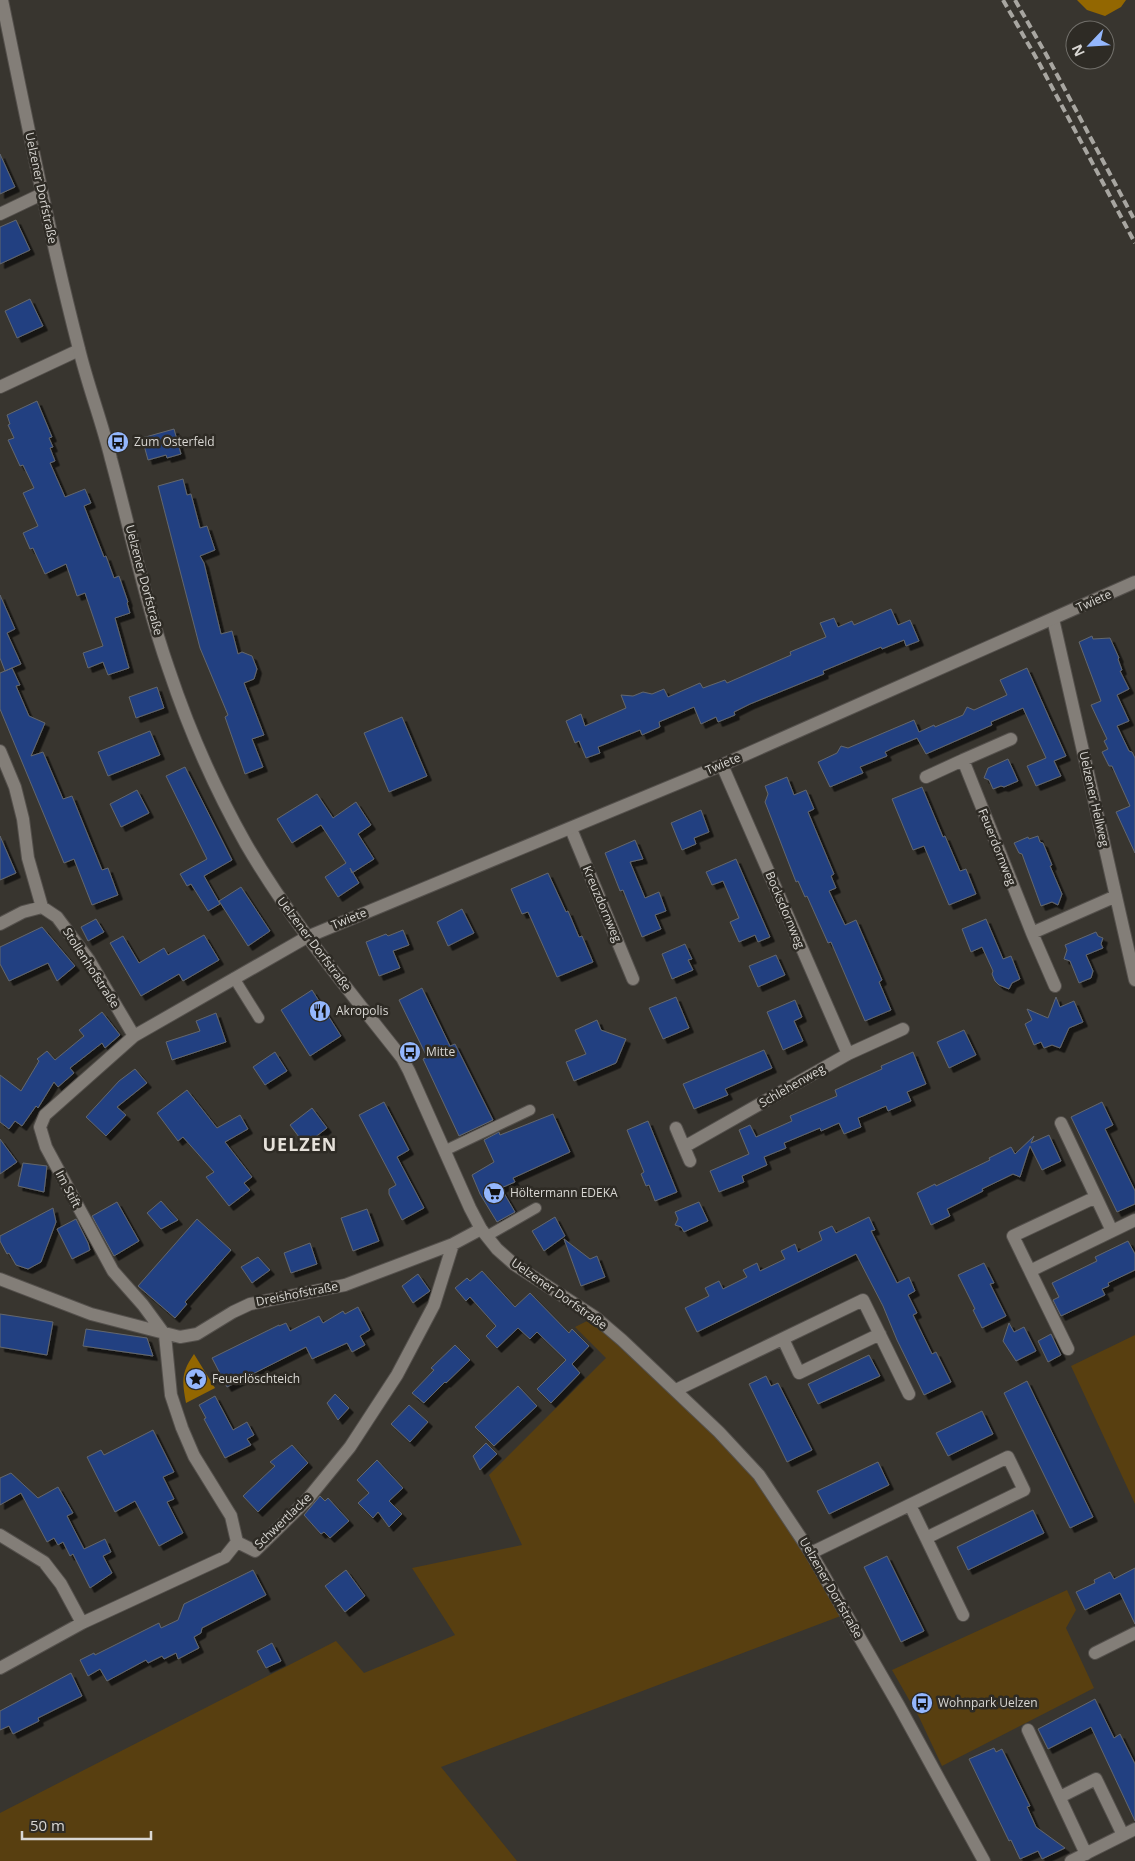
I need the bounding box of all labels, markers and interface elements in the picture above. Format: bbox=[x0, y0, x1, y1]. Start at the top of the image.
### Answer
north arrow bbox=[1065, 20, 1115, 70]
text: N bbox=[1067, 42, 1089, 60]
street label: Uelzener Dorfstraße bbox=[21, 131, 62, 245]
bus stop icon: Zum Osterfeld bbox=[106, 430, 130, 454]
place label: Zum Osterfeld bbox=[134, 433, 215, 450]
street label: Uelzener Dorfstraße bbox=[122, 523, 167, 637]
street label: Twiete bbox=[1074, 585, 1114, 616]
street label: Twiete bbox=[703, 748, 743, 779]
street label: Uelzener Hellweg bbox=[1075, 750, 1114, 849]
street label: Feuerdornweg bbox=[974, 806, 1021, 888]
street label: Kreuzdornweg bbox=[579, 863, 626, 945]
street label: Bocksdornweg bbox=[762, 869, 810, 951]
street label: Uelzener Dorfstraße bbox=[273, 893, 356, 994]
street label: Twiete bbox=[329, 904, 369, 933]
street label: Stollenhofstraße bbox=[59, 924, 124, 1011]
restaurant icon: Akropolis bbox=[308, 999, 332, 1023]
place label: Akropolis bbox=[336, 1002, 389, 1019]
bus stop icon: Mitte bbox=[398, 1040, 422, 1064]
place label: Mitte bbox=[426, 1043, 455, 1060]
street label: Schlehenweg bbox=[756, 1060, 828, 1111]
district label: UELZEN bbox=[263, 1132, 338, 1156]
street label: Im Stift bbox=[52, 1167, 85, 1210]
supermarket icon: Höltermann EDEKA bbox=[482, 1181, 506, 1205]
place label: Höltermann EDEKA bbox=[510, 1184, 618, 1201]
street label: Uelzener Dorfstraße bbox=[508, 1254, 611, 1333]
street label: Dreishofstraße bbox=[254, 1277, 340, 1310]
place icon: Feuerlöschteich bbox=[184, 1367, 208, 1391]
place label: Feuerlöschteich bbox=[212, 1370, 300, 1387]
street label: Schwertlacke bbox=[250, 1489, 315, 1552]
street label: Uelzener Dorfstraße bbox=[796, 1534, 867, 1641]
bus stop icon: Wohnpark Uelzen bbox=[910, 1691, 934, 1715]
place label: Wohnpark Uelzen bbox=[938, 1694, 1038, 1711]
scale bar bbox=[22, 1808, 151, 1840]
text: 50 m bbox=[30, 1815, 65, 1835]

